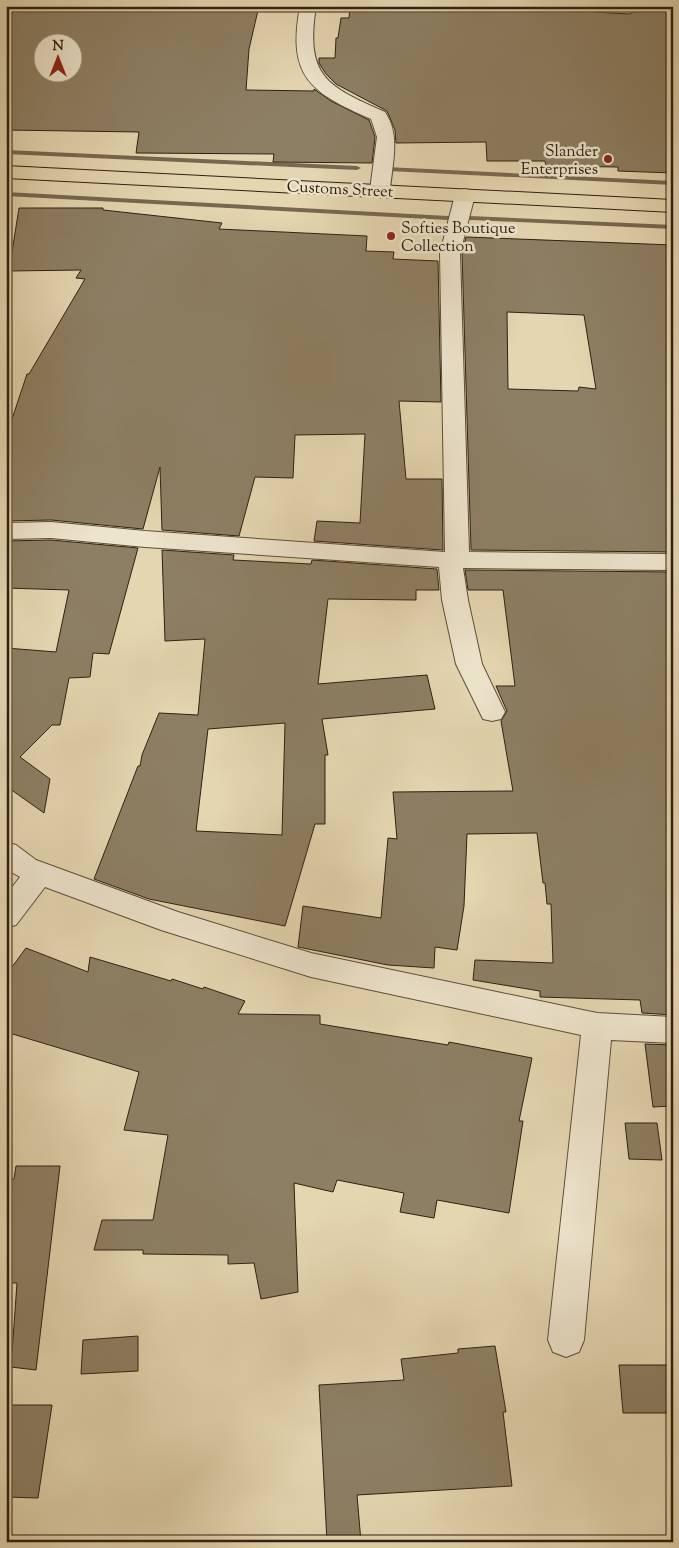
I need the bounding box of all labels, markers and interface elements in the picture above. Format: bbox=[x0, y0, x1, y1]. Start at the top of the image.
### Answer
north arrow bbox=[32, 32, 82, 82]
text: N bbox=[52, 37, 64, 57]
place label: Slander Enterprises bbox=[521, 141, 598, 182]
marker: Slander Enterprises bbox=[602, 153, 614, 165]
street label: Customs Street bbox=[286, 176, 394, 205]
place label: Softies Boutique Collection bbox=[401, 218, 515, 259]
marker: Softies Boutique Collection bbox=[385, 230, 397, 242]

